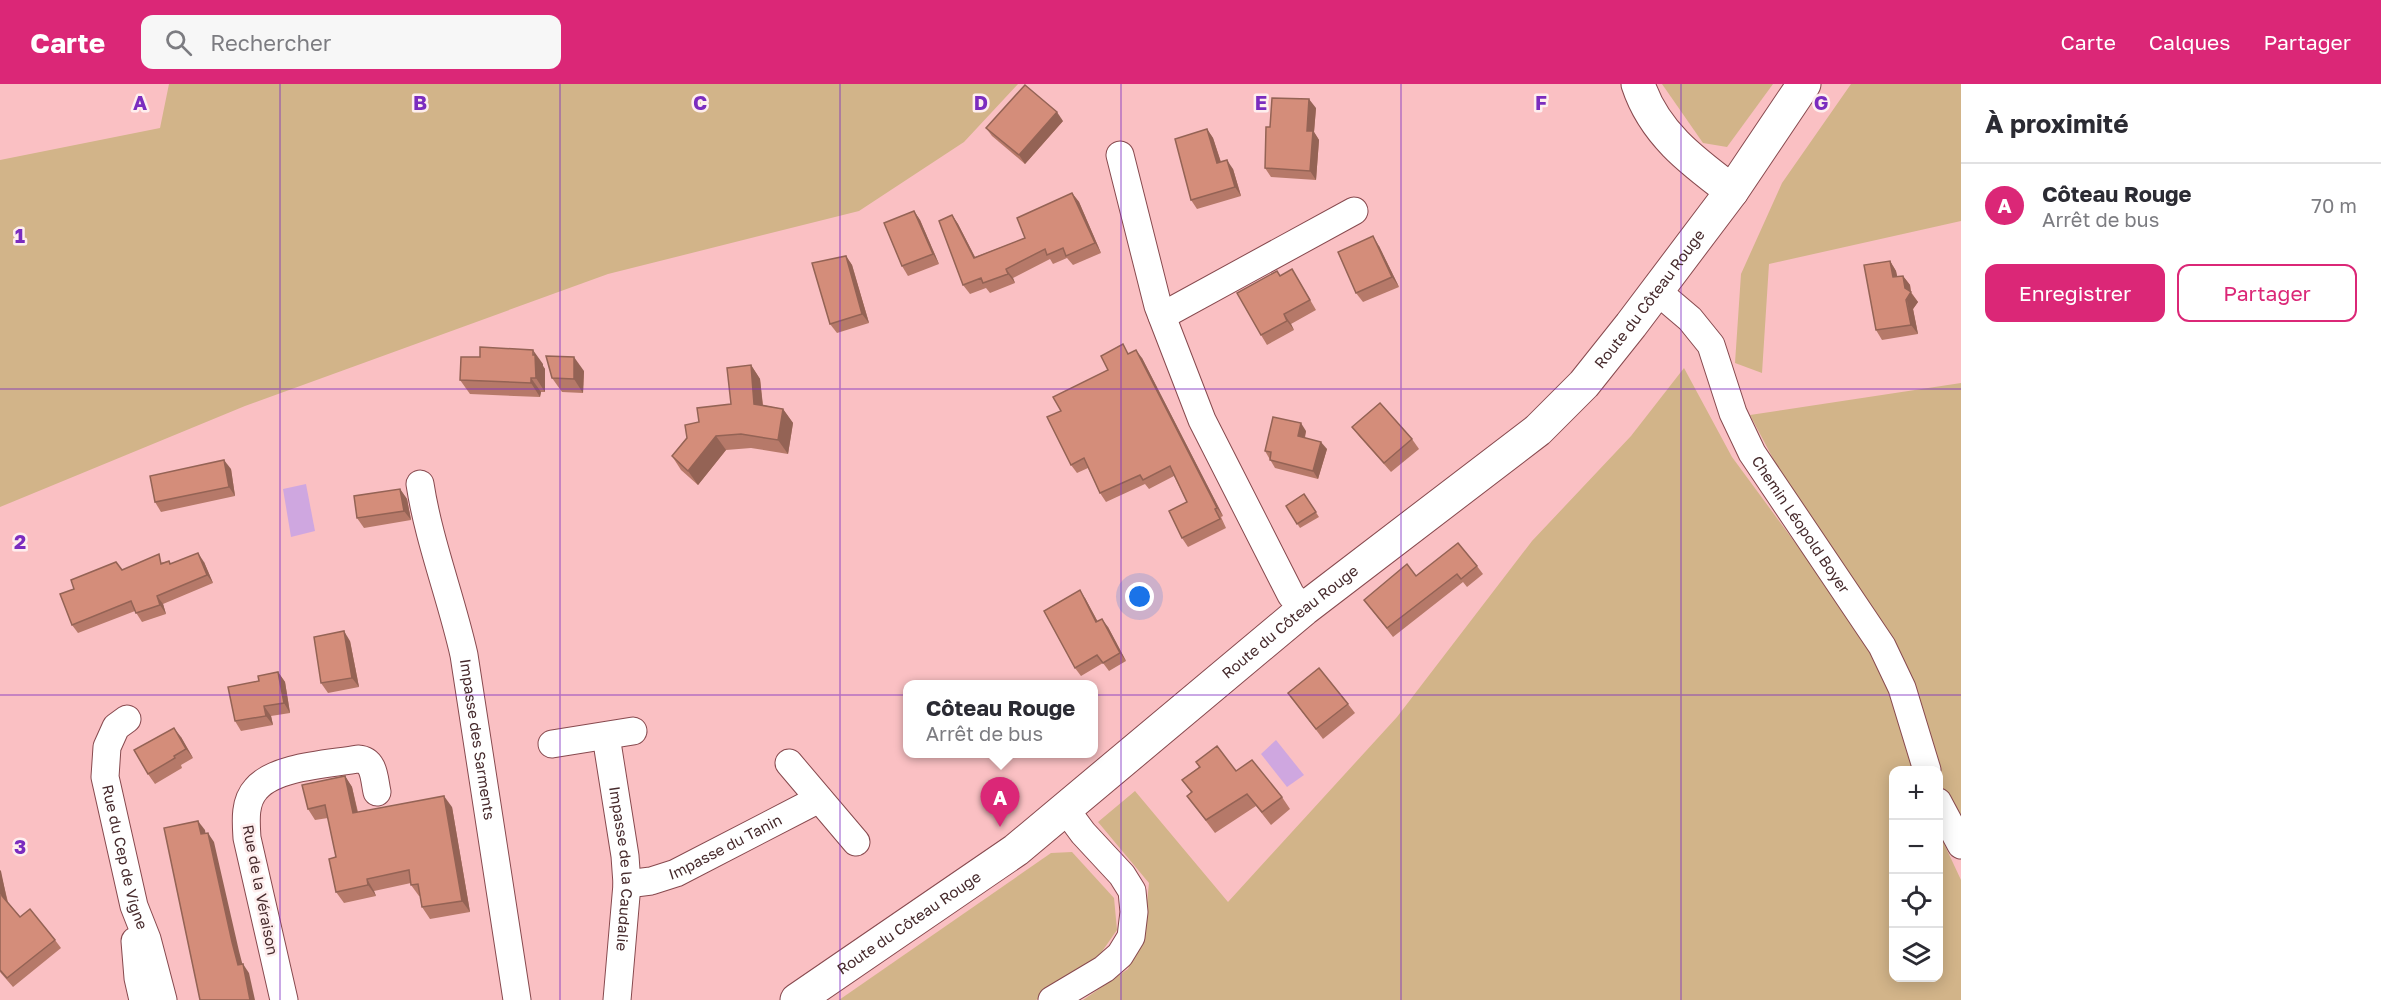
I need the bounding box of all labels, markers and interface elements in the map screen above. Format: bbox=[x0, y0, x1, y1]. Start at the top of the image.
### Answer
search box bbox=[141, 15, 561, 69]
text: Carte bbox=[30, 26, 105, 59]
icon: search bbox=[162, 26, 195, 59]
text: Rechercher bbox=[210, 29, 331, 56]
text: Carte bbox=[2060, 29, 2116, 55]
text: Calques bbox=[2149, 29, 2230, 55]
text: Partager bbox=[2263, 29, 2351, 55]
text: A bbox=[133, 90, 147, 114]
text: B bbox=[413, 90, 427, 114]
text: C bbox=[693, 90, 707, 114]
text: D bbox=[974, 90, 988, 114]
text: E bbox=[1255, 90, 1267, 114]
text: F bbox=[1535, 90, 1547, 114]
text: G bbox=[1814, 90, 1828, 114]
text: À proximité bbox=[1985, 108, 2129, 139]
text: Côteau Rouge bbox=[2042, 180, 2192, 207]
text: A bbox=[1997, 193, 2012, 217]
text: 70 m bbox=[2311, 193, 2357, 217]
text: Arrêt de bus bbox=[2042, 207, 2159, 231]
text: 1 bbox=[15, 223, 25, 247]
street label: Route du Côteau Rouge bbox=[1590, 225, 1708, 372]
button: Enregistrer bbox=[1985, 264, 2165, 322]
button: Partager bbox=[2177, 264, 2357, 322]
street label: Chemin Léopold Boyer bbox=[1748, 452, 1854, 597]
text: 2 bbox=[14, 529, 26, 553]
street label: Route du Côteau Rouge bbox=[1218, 561, 1362, 682]
your location bbox=[1125, 582, 1154, 611]
street label: Impasse des Sarments bbox=[457, 657, 499, 821]
popup bbox=[903, 680, 1098, 758]
text: Côteau Rouge bbox=[926, 694, 1075, 721]
text: Arrêt de bus bbox=[926, 721, 1043, 745]
map controls bbox=[1889, 766, 1943, 982]
button: + bbox=[1889, 766, 1943, 820]
pin: A bbox=[980, 778, 1020, 827]
street label: Rue du Cep de Vigne bbox=[99, 783, 152, 932]
street label: Impasse de la Caudalie bbox=[606, 785, 637, 952]
street label: Impasse du Tanin bbox=[666, 810, 785, 883]
button: − bbox=[1889, 820, 1943, 874]
street label: Rue de la Véraison bbox=[240, 823, 282, 956]
text: 3 bbox=[14, 834, 26, 858]
street label: Route du Côteau Rouge bbox=[833, 867, 984, 978]
button: locate bbox=[1889, 874, 1943, 928]
button: layers bbox=[1889, 928, 1943, 982]

